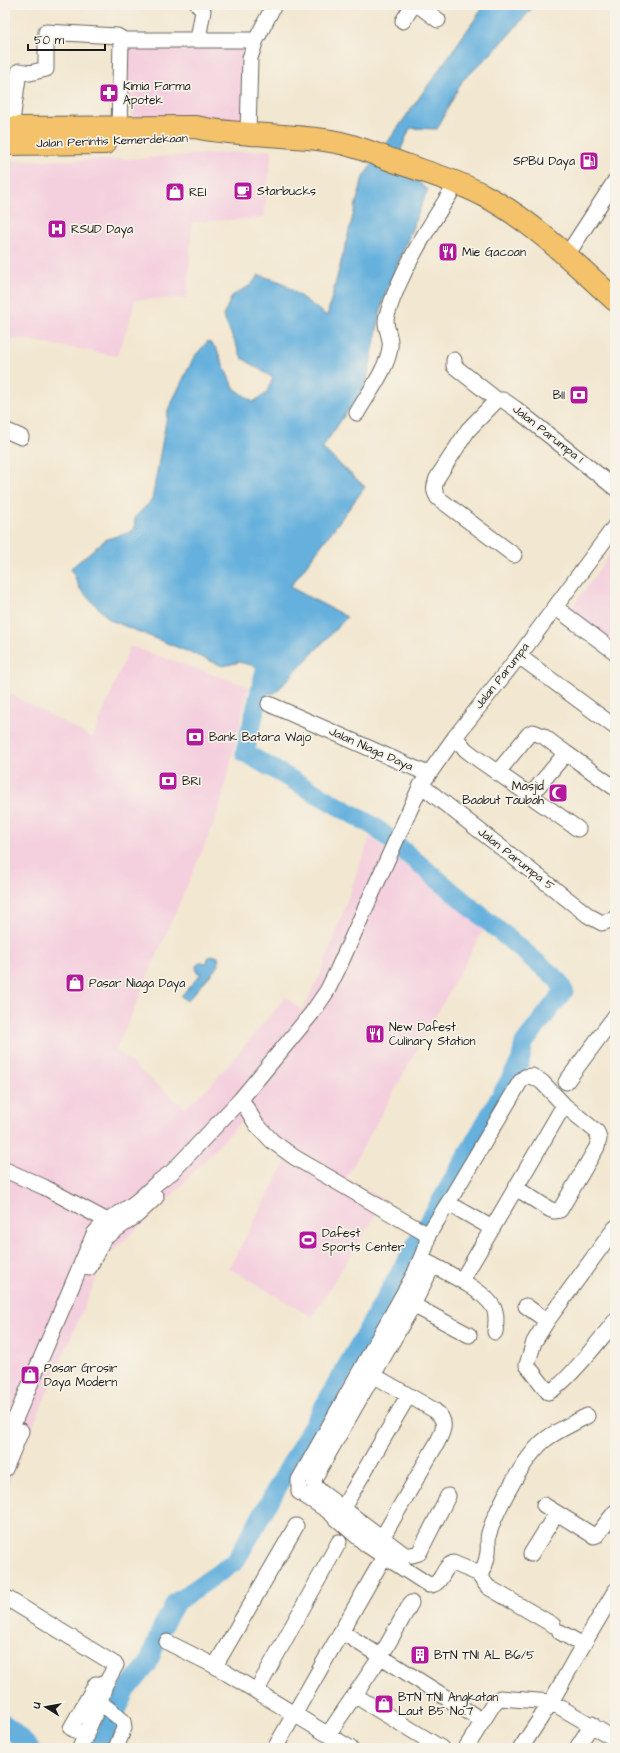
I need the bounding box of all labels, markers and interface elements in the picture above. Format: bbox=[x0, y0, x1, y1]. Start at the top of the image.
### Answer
scale bar bbox=[28, 26, 105, 52]
text: 50 m bbox=[34, 32, 65, 49]
place label: Kimia Farma Apotek bbox=[123, 78, 191, 109]
pharmacy icon: Kimia Farma Apotek bbox=[98, 82, 120, 104]
street label: Jalan Perintis Kemerdekaan bbox=[36, 130, 188, 152]
fuel station icon: SPBU Daya bbox=[578, 150, 600, 172]
place label: SPBU Daya bbox=[513, 153, 575, 171]
cafe icon: Starbucks bbox=[232, 180, 254, 202]
shop icon: REI bbox=[164, 181, 186, 203]
place label: Starbucks bbox=[257, 183, 316, 200]
place label: REI bbox=[189, 184, 207, 201]
hospital icon: RSUD Daya bbox=[46, 218, 68, 240]
place label: RSUD Daya bbox=[71, 221, 133, 239]
restaurant icon: Mie Gacoan bbox=[437, 241, 459, 263]
place label: Mie Gacoan bbox=[462, 244, 526, 261]
bank icon: BII bbox=[568, 384, 590, 406]
place label: BII bbox=[553, 387, 565, 404]
street label: Jalan Parumpa 1 bbox=[509, 401, 588, 468]
street label: Jalan Parumpa bbox=[471, 639, 533, 713]
street label: Jalan Niaga Daya bbox=[326, 723, 416, 776]
bank icon: Bank Batara Wajo bbox=[184, 726, 206, 748]
place label: Bank Batara Wajo bbox=[209, 729, 311, 746]
bank icon: BRI bbox=[157, 770, 179, 792]
place label: BRI bbox=[182, 773, 201, 790]
place label: Masjid Baabut Taubah bbox=[462, 778, 544, 809]
mosque icon: Masjid Baabut Taubah bbox=[547, 782, 569, 804]
street label: Jalan Parumpa 5 bbox=[474, 824, 558, 895]
shop icon: Pasar Niaga Daya bbox=[64, 972, 86, 994]
place label: Pasar Niaga Daya bbox=[89, 975, 185, 993]
place label: New Dafest Culinary Station bbox=[389, 1019, 476, 1051]
restaurant icon: New Dafest Culinary Station bbox=[364, 1023, 386, 1045]
place label: Dafest Sports Center bbox=[322, 1225, 405, 1256]
sports icon: Dafest Sports Center bbox=[297, 1229, 319, 1251]
place label: Pasar Grosir Daya Modern bbox=[44, 1360, 118, 1392]
shop icon: Pasar Grosir Daya Modern bbox=[19, 1364, 41, 1386]
building icon: BTN TNI AL B6/5 bbox=[409, 1644, 431, 1666]
place label: BTN TNI AL B6/5 bbox=[434, 1647, 535, 1664]
north arrow bbox=[26, 1687, 66, 1727]
place label: BTN TNI Angkatan Laut B5 No.7 bbox=[398, 1689, 498, 1720]
shop icon: BTN TNI Angkatan Laut B5 No.7 bbox=[373, 1693, 395, 1715]
text: U bbox=[29, 1701, 45, 1711]

